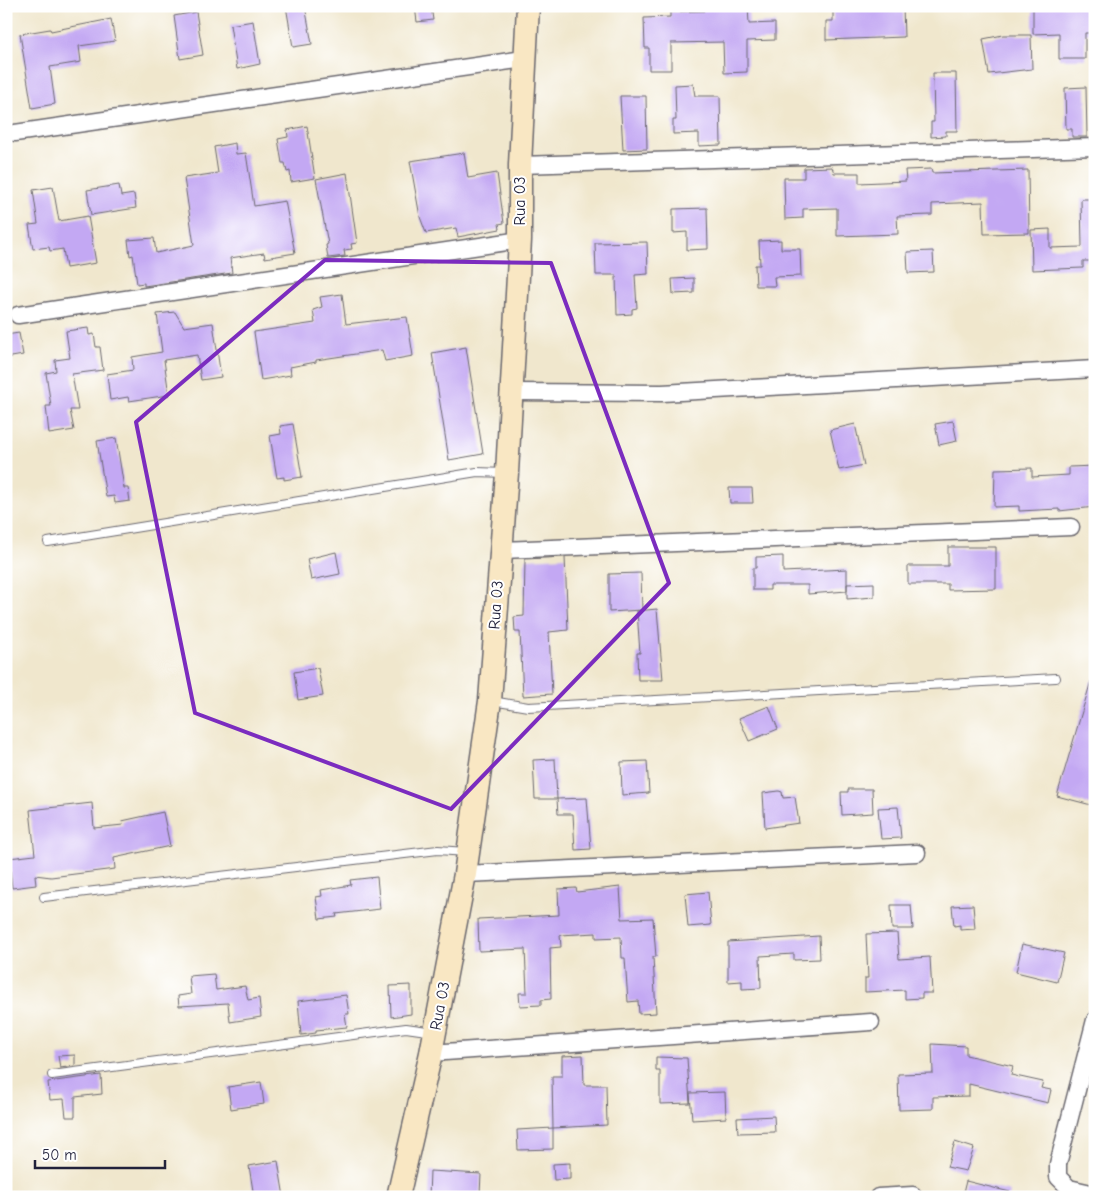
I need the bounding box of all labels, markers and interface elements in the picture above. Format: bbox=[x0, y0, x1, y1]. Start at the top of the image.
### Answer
street label: Rua 03 bbox=[511, 176, 529, 226]
street label: Rua 03 bbox=[485, 580, 507, 630]
street label: Rua 03 bbox=[426, 980, 454, 1032]
scale bar bbox=[35, 1138, 165, 1170]
text: 50 m bbox=[42, 1146, 77, 1164]

